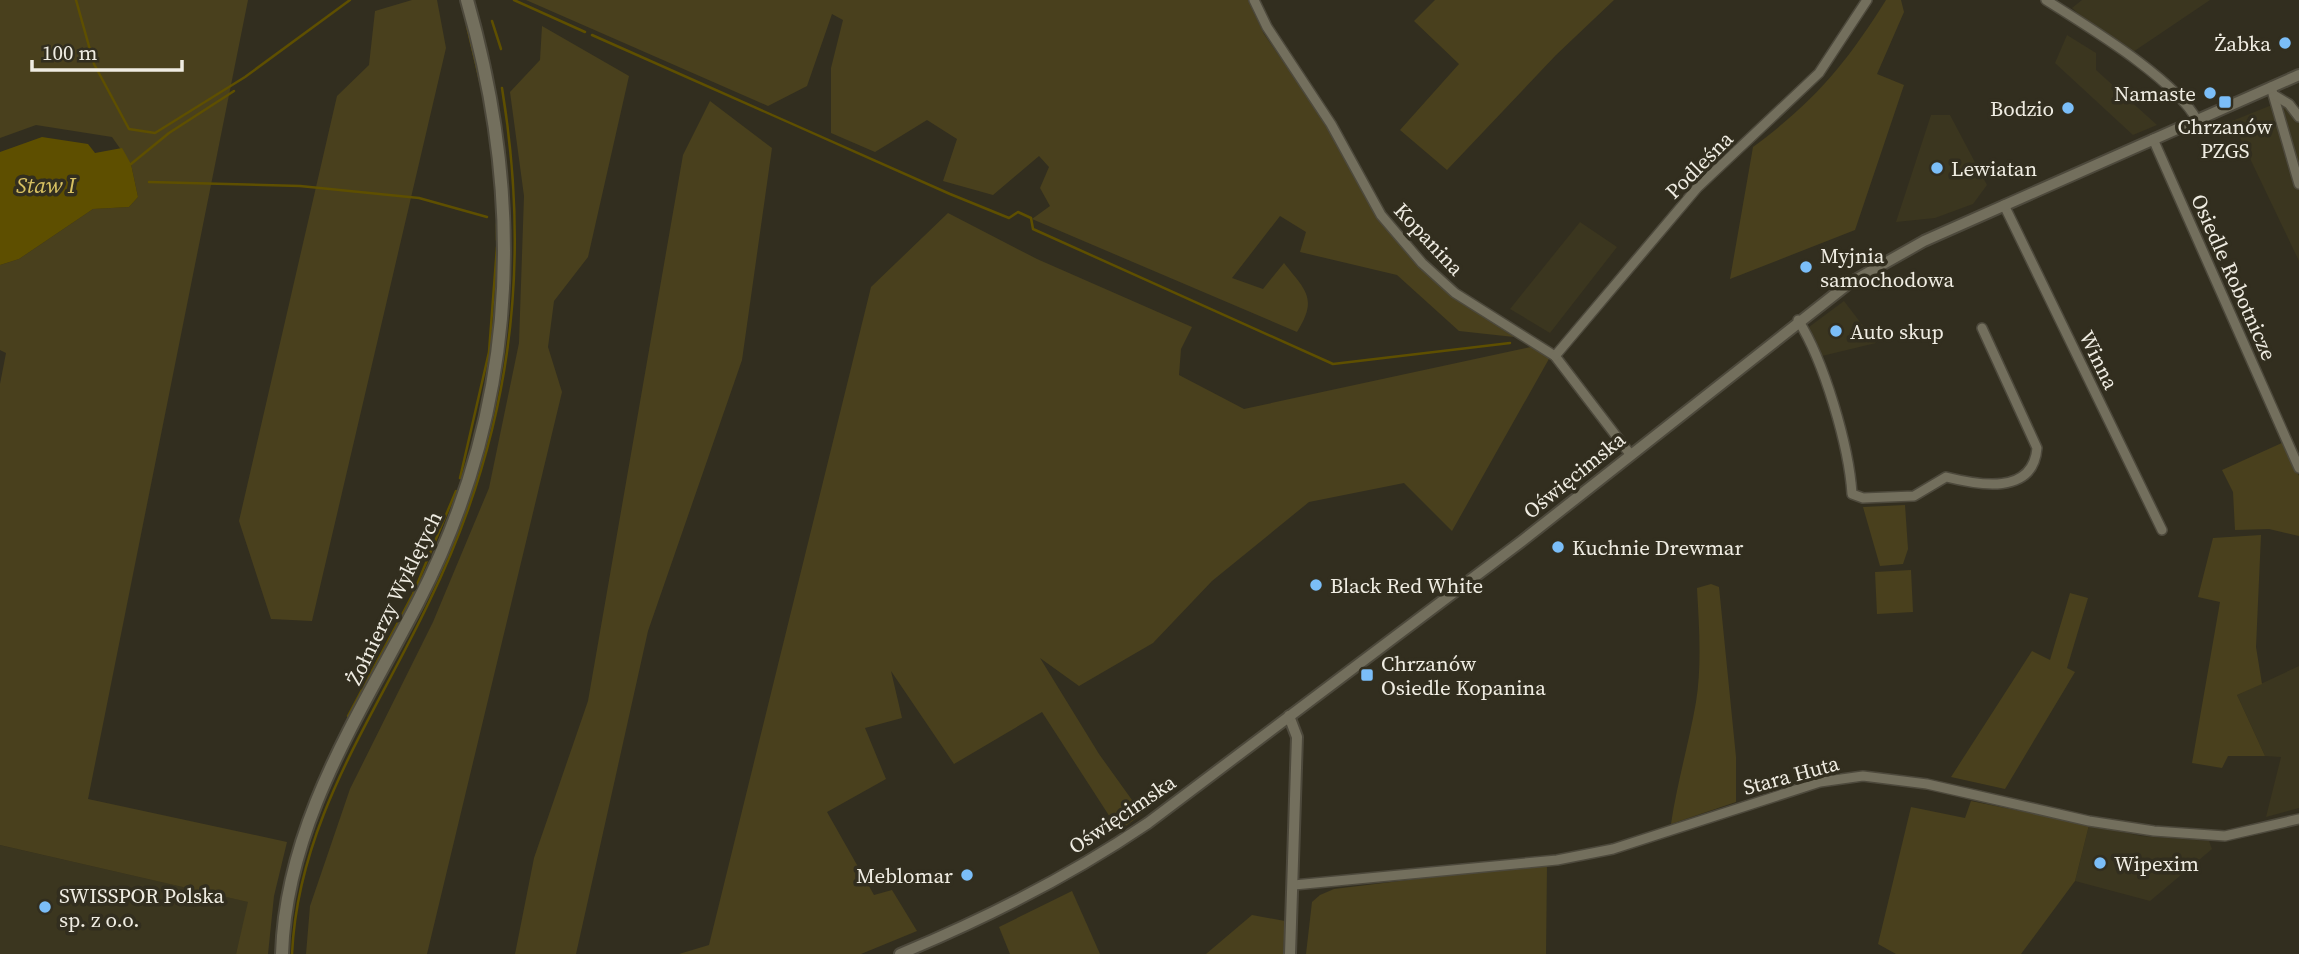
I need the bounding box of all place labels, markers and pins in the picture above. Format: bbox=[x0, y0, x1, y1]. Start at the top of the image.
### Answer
place label: Żabka bbox=[2215, 29, 2271, 58]
marker: Żabka bbox=[2277, 35, 2293, 51]
place label: Namaste bbox=[2114, 79, 2196, 108]
marker: Namaste bbox=[2202, 85, 2218, 101]
place label: Bodzio bbox=[1990, 94, 2054, 123]
marker: Chrzanów PZGS bbox=[2217, 94, 2233, 110]
marker: Bodzio bbox=[2060, 100, 2076, 116]
place label: Chrzanów PZGS bbox=[2177, 112, 2273, 165]
place label: Lewiatan bbox=[1951, 154, 2037, 183]
marker: Lewiatan bbox=[1929, 160, 1945, 176]
place label: Myjnia samochodowa bbox=[1820, 241, 1954, 294]
marker: Myjnia samochodowa bbox=[1798, 259, 1814, 275]
place label: Auto skup bbox=[1850, 317, 1944, 346]
marker: Auto skup bbox=[1828, 323, 1844, 339]
place label: Kuchnie Drewmar bbox=[1572, 533, 1743, 562]
marker: Kuchnie Drewmar bbox=[1550, 539, 1566, 555]
place label: Black Red White bbox=[1330, 571, 1483, 600]
marker: Black Red White bbox=[1308, 577, 1324, 593]
place label: Chrzanów Osiedle Kopanina bbox=[1381, 649, 1546, 702]
marker: Chrzanów Osiedle Kopanina bbox=[1359, 667, 1375, 683]
place label: Wipexim bbox=[2114, 849, 2199, 878]
marker: Wipexim bbox=[2092, 855, 2108, 871]
place label: Meblomar bbox=[856, 861, 953, 890]
marker: Meblomar bbox=[959, 867, 975, 883]
place label: SWISSPOR Polska sp. z o.o. bbox=[59, 881, 224, 934]
marker: SWISSPOR Polska sp. z o.o. bbox=[37, 899, 53, 915]

